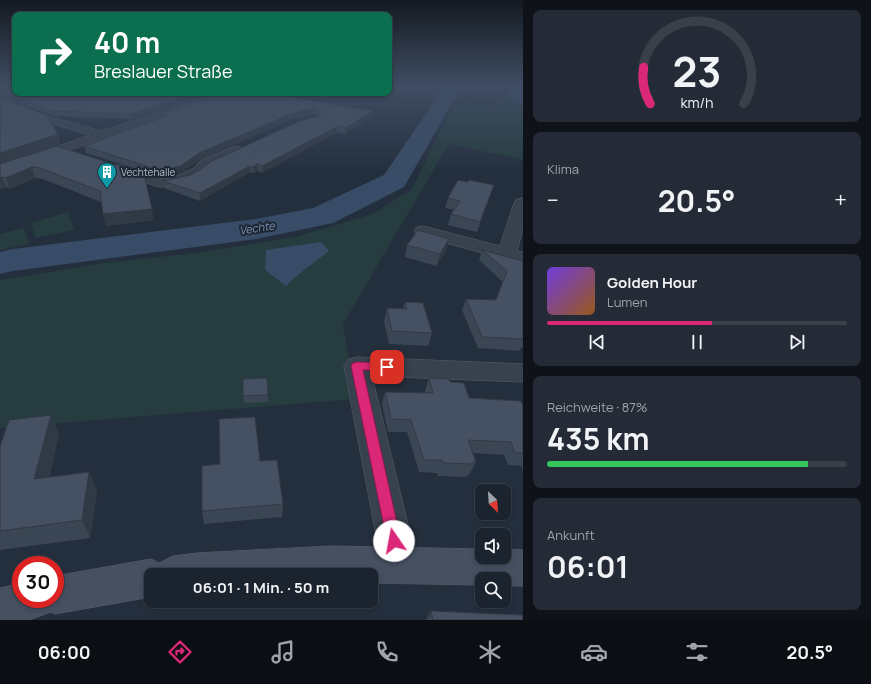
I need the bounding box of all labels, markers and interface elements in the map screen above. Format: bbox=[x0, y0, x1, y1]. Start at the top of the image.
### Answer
text: 40 m bbox=[94, 23, 160, 61]
icon: right bbox=[28, 28, 80, 80]
text: 23 bbox=[673, 43, 721, 99]
text: Breslauer Straße bbox=[94, 59, 233, 83]
text: km/h bbox=[680, 93, 714, 112]
text: Klima bbox=[547, 160, 579, 178]
building icon: Vechtehalle bbox=[96, 161, 118, 189]
place label: Vechtehalle bbox=[121, 165, 176, 179]
text: 20.5° bbox=[658, 180, 736, 221]
text: − bbox=[547, 185, 559, 215]
text: + bbox=[834, 185, 847, 215]
water label: Vechte bbox=[238, 217, 276, 238]
text: Golden Hour bbox=[607, 272, 697, 293]
text: Lumen bbox=[607, 293, 647, 311]
icon: previous bbox=[586, 331, 608, 353]
icon: pause bbox=[686, 331, 708, 353]
icon: next bbox=[786, 331, 808, 353]
pin bbox=[370, 350, 404, 384]
icon: arrive bbox=[376, 356, 398, 378]
text: Reichweite · 87% bbox=[547, 398, 648, 416]
text: 435 km bbox=[547, 418, 649, 459]
north arrow bbox=[475, 484, 511, 520]
map controls bbox=[475, 484, 511, 608]
position arrow bbox=[373, 520, 415, 562]
text: Ankunft bbox=[547, 526, 595, 544]
button: sound bbox=[475, 528, 511, 564]
text: 06:01 bbox=[547, 546, 629, 587]
speed limit sign: 30 bbox=[12, 556, 64, 608]
button: search bbox=[475, 572, 511, 608]
text: 06:01 · 1 Min. · 50 m bbox=[193, 577, 329, 598]
icon: directions bbox=[166, 638, 194, 666]
icon: music bbox=[269, 638, 297, 666]
icon: phone bbox=[373, 638, 401, 666]
icon: climate bbox=[476, 638, 504, 666]
icon: car bbox=[580, 638, 608, 666]
icon: filters bbox=[683, 638, 711, 666]
text: 06:00 bbox=[38, 640, 91, 664]
text: 20.5° bbox=[787, 640, 833, 664]

